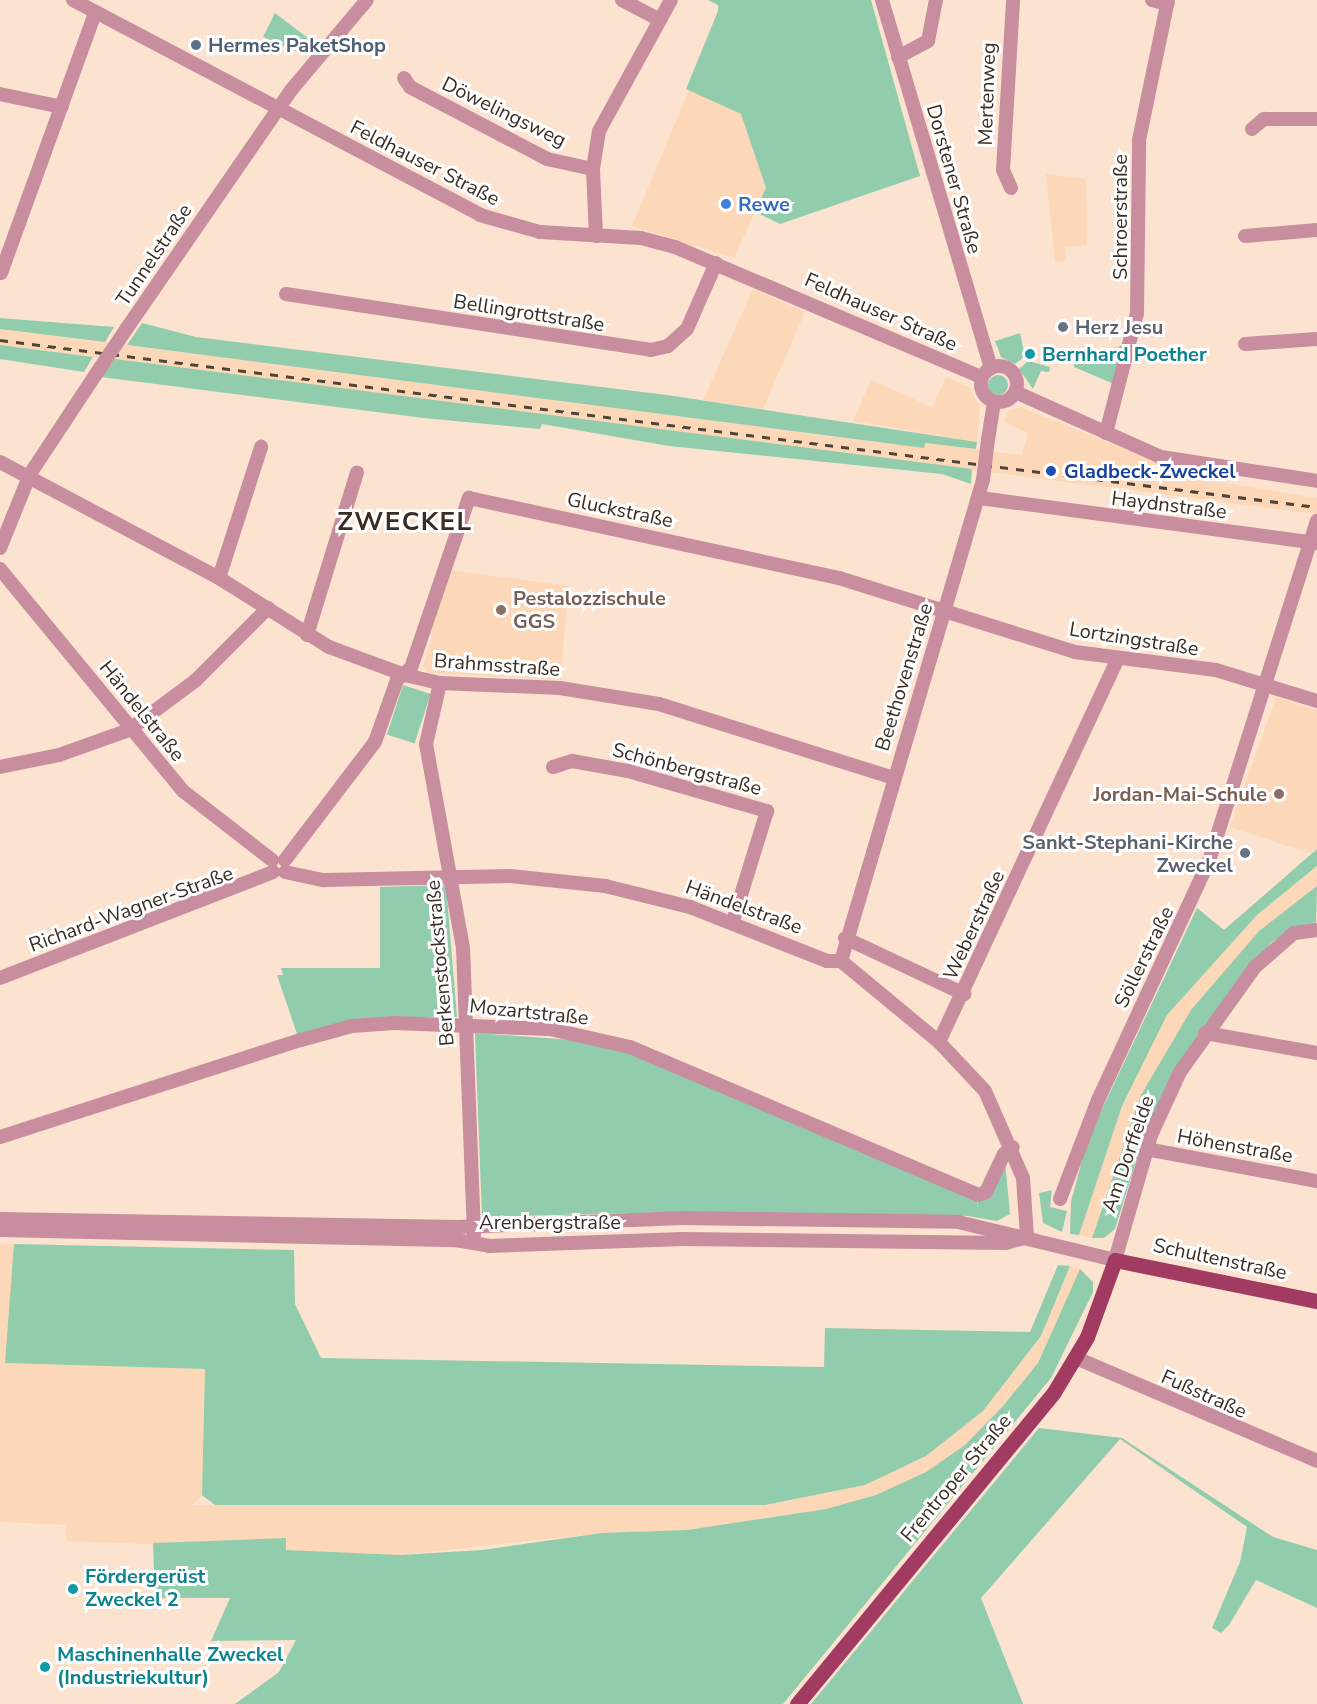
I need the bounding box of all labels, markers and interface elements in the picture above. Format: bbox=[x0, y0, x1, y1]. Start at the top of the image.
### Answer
place label: Hermes PaketShop bbox=[208, 33, 386, 57]
marker: Hermes PaketShop bbox=[189, 38, 203, 52]
street label: Mertenweg bbox=[973, 42, 1001, 146]
street label: Döwelingsweg bbox=[438, 72, 570, 152]
street label: Dorstener Straße bbox=[921, 102, 987, 256]
street label: Feldhauser Straße bbox=[346, 115, 504, 211]
street label: Schroerstraße bbox=[1108, 154, 1132, 280]
place label: Rewe bbox=[738, 192, 790, 216]
marker: Rewe bbox=[719, 197, 733, 211]
street label: Tunnelstraße bbox=[111, 199, 197, 311]
street label: Feldhauser Straße bbox=[801, 268, 961, 356]
street label: Bellingrottstraße bbox=[452, 289, 606, 337]
place label: Herz Jesu bbox=[1075, 315, 1163, 339]
marker: Herz Jesu bbox=[1056, 320, 1070, 334]
place label: Bernhard Poether bbox=[1042, 342, 1207, 366]
marker: Bernhard Poether bbox=[1023, 347, 1037, 361]
place label: Gladbeck-Zweckel bbox=[1064, 459, 1236, 483]
marker: Gladbeck-Zweckel bbox=[1042, 462, 1060, 480]
street label: Haydnstraße bbox=[1110, 486, 1228, 524]
street label: Gluckstraße bbox=[565, 487, 675, 533]
district label: ZWECKEL bbox=[337, 506, 473, 538]
place label: Pestalozzischule GGS bbox=[513, 586, 666, 633]
street label: Beethovenstraße bbox=[870, 600, 938, 754]
marker: Pestalozzischule GGS bbox=[494, 603, 508, 617]
street label: Lortzingstraße bbox=[1068, 617, 1200, 661]
street label: Brahmsstraße bbox=[433, 649, 561, 681]
street label: Händelstraße bbox=[94, 656, 190, 766]
street label: Schönbergstraße bbox=[610, 738, 764, 800]
place label: Jordan-Mai-Schule bbox=[1093, 782, 1267, 806]
marker: Jordan-Mai-Schule bbox=[1272, 787, 1286, 801]
place label: Sankt-Stephani-Kirche Zweckel bbox=[1022, 830, 1233, 877]
marker: Sankt-Stephani-Kirche Zweckel bbox=[1238, 846, 1252, 860]
street label: Richard-Wagner-Straße bbox=[26, 861, 236, 957]
street label: Weberstraße bbox=[938, 866, 1010, 984]
street label: Händelstraße bbox=[682, 875, 806, 939]
street label: Berkenstockstraße bbox=[421, 879, 459, 1047]
street label: Söllerstraße bbox=[1109, 902, 1179, 1012]
street label: Mozartstraße bbox=[468, 994, 590, 1030]
street label: Am Dorffelde bbox=[1097, 1092, 1159, 1216]
street label: Höhenstraße bbox=[1175, 1124, 1295, 1168]
street label: Arenbergstraße bbox=[479, 1210, 621, 1234]
street label: Schultenstraße bbox=[1151, 1233, 1289, 1285]
street label: Fußstraße bbox=[1157, 1364, 1251, 1424]
street label: Frentroper Straße bbox=[896, 1409, 1016, 1547]
place label: Fördergerüst Zweckel 2 bbox=[85, 1565, 205, 1612]
marker: Fördergerüst Zweckel 2 bbox=[66, 1582, 80, 1596]
place label: Maschinenhalle Zweckel (Industriekultur) bbox=[57, 1643, 283, 1690]
marker: Maschinenhalle Zweckel (Industriekultur) bbox=[38, 1660, 52, 1674]

